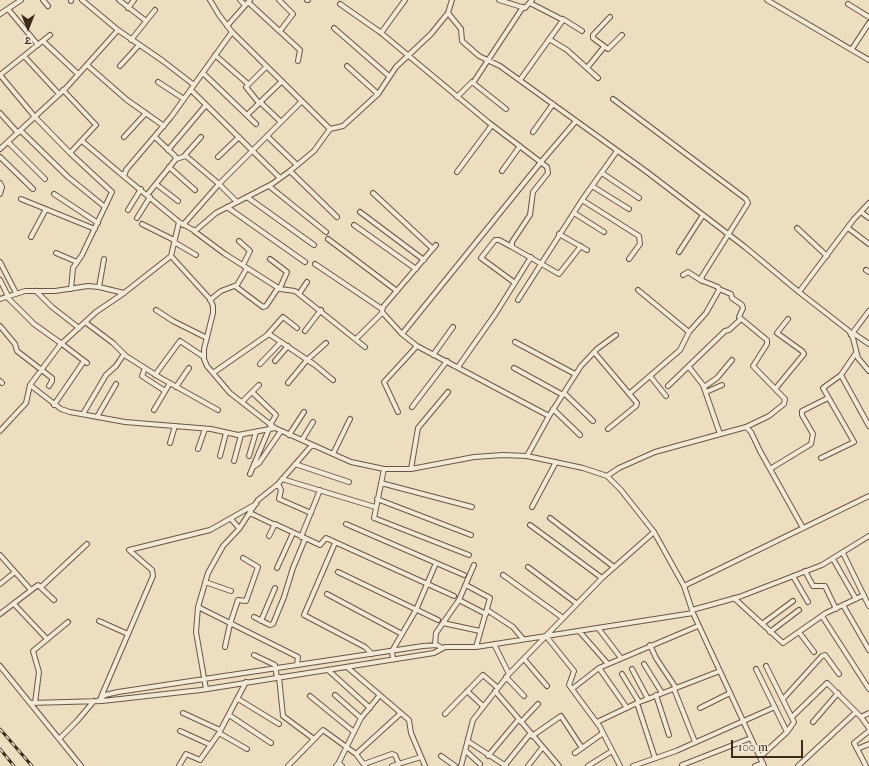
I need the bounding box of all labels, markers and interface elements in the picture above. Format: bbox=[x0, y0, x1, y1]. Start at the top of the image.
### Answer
north arrow bbox=[8, 8, 48, 48]
text: उ bbox=[25, 34, 31, 47]
scale bar bbox=[733, 732, 805, 758]
text: 100 m bbox=[738, 740, 768, 754]

